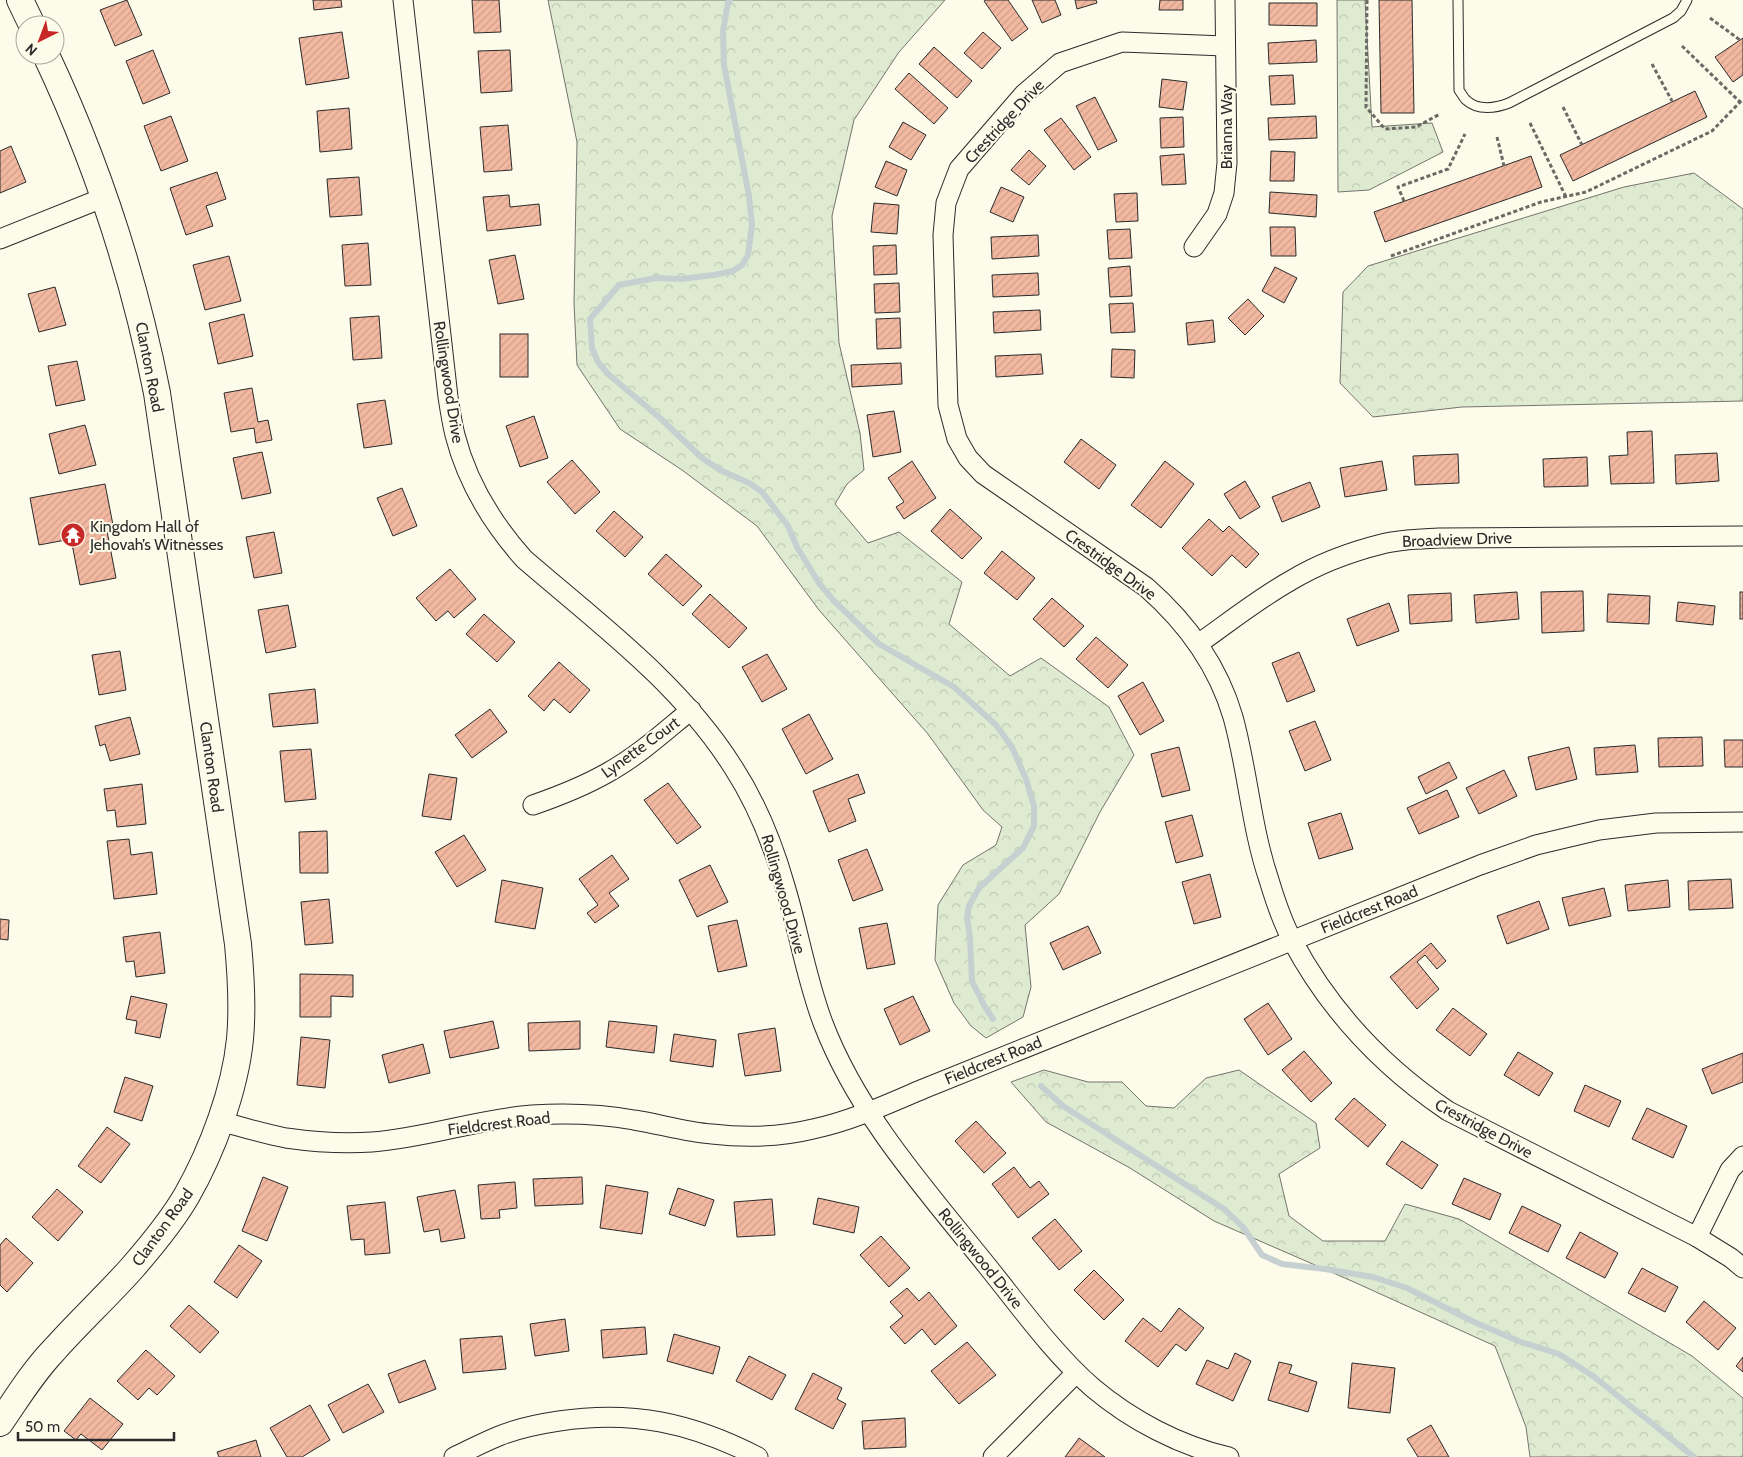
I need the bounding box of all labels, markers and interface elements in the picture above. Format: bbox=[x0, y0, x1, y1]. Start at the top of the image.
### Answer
north arrow bbox=[15, 15, 65, 65]
text: N bbox=[22, 40, 41, 60]
street label: Crestridge Drive bbox=[961, 75, 1048, 167]
street label: Brianna Way bbox=[1217, 85, 1236, 169]
street label: Clanton Road bbox=[131, 320, 168, 414]
street label: Rollingwood Drive bbox=[429, 320, 468, 445]
place label: Kingdom Hall of Jehovah’s Witnesses bbox=[89, 517, 224, 554]
temple icon: Kingdom Hall of Jehovah’s Witnesses bbox=[60, 522, 86, 548]
street label: Crestridge Drive bbox=[1062, 525, 1160, 604]
street label: Broadview Drive bbox=[1402, 528, 1512, 551]
street label: Lynette Court bbox=[598, 712, 684, 782]
street label: Clanton Road bbox=[196, 720, 227, 814]
street label: Rollingwood Drive bbox=[757, 832, 810, 956]
street label: Fieldcrest Road bbox=[1318, 881, 1421, 938]
street label: Fieldcrest Road bbox=[942, 1032, 1045, 1089]
street label: Crestridge Drive bbox=[1432, 1095, 1536, 1162]
street label: Fieldcrest Road bbox=[447, 1108, 551, 1139]
street label: Clanton Road bbox=[128, 1185, 197, 1270]
street label: Rollingwood Drive bbox=[934, 1204, 1027, 1312]
scale bar bbox=[18, 1410, 174, 1442]
text: 50 m bbox=[25, 1418, 60, 1436]

